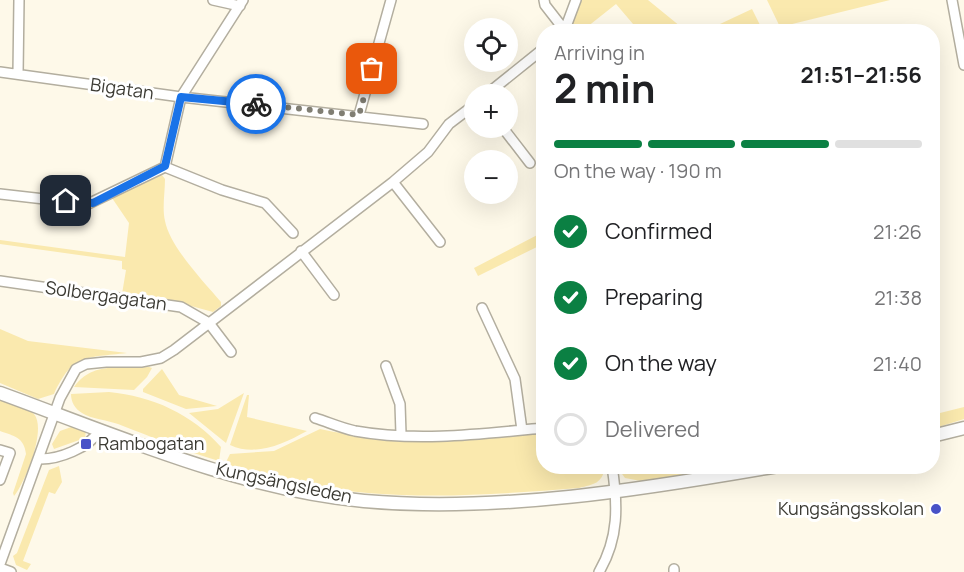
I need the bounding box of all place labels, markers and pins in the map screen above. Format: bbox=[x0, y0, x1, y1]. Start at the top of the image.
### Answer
pin bbox=[346, 43, 397, 94]
pin bbox=[40, 175, 91, 226]
place label: Rambogatan bbox=[98, 431, 204, 455]
marker: Rambogatan bbox=[79, 437, 93, 451]
place label: Kungsängsskolan bbox=[778, 496, 924, 520]
marker: Kungsängsskolan bbox=[929, 502, 943, 516]

